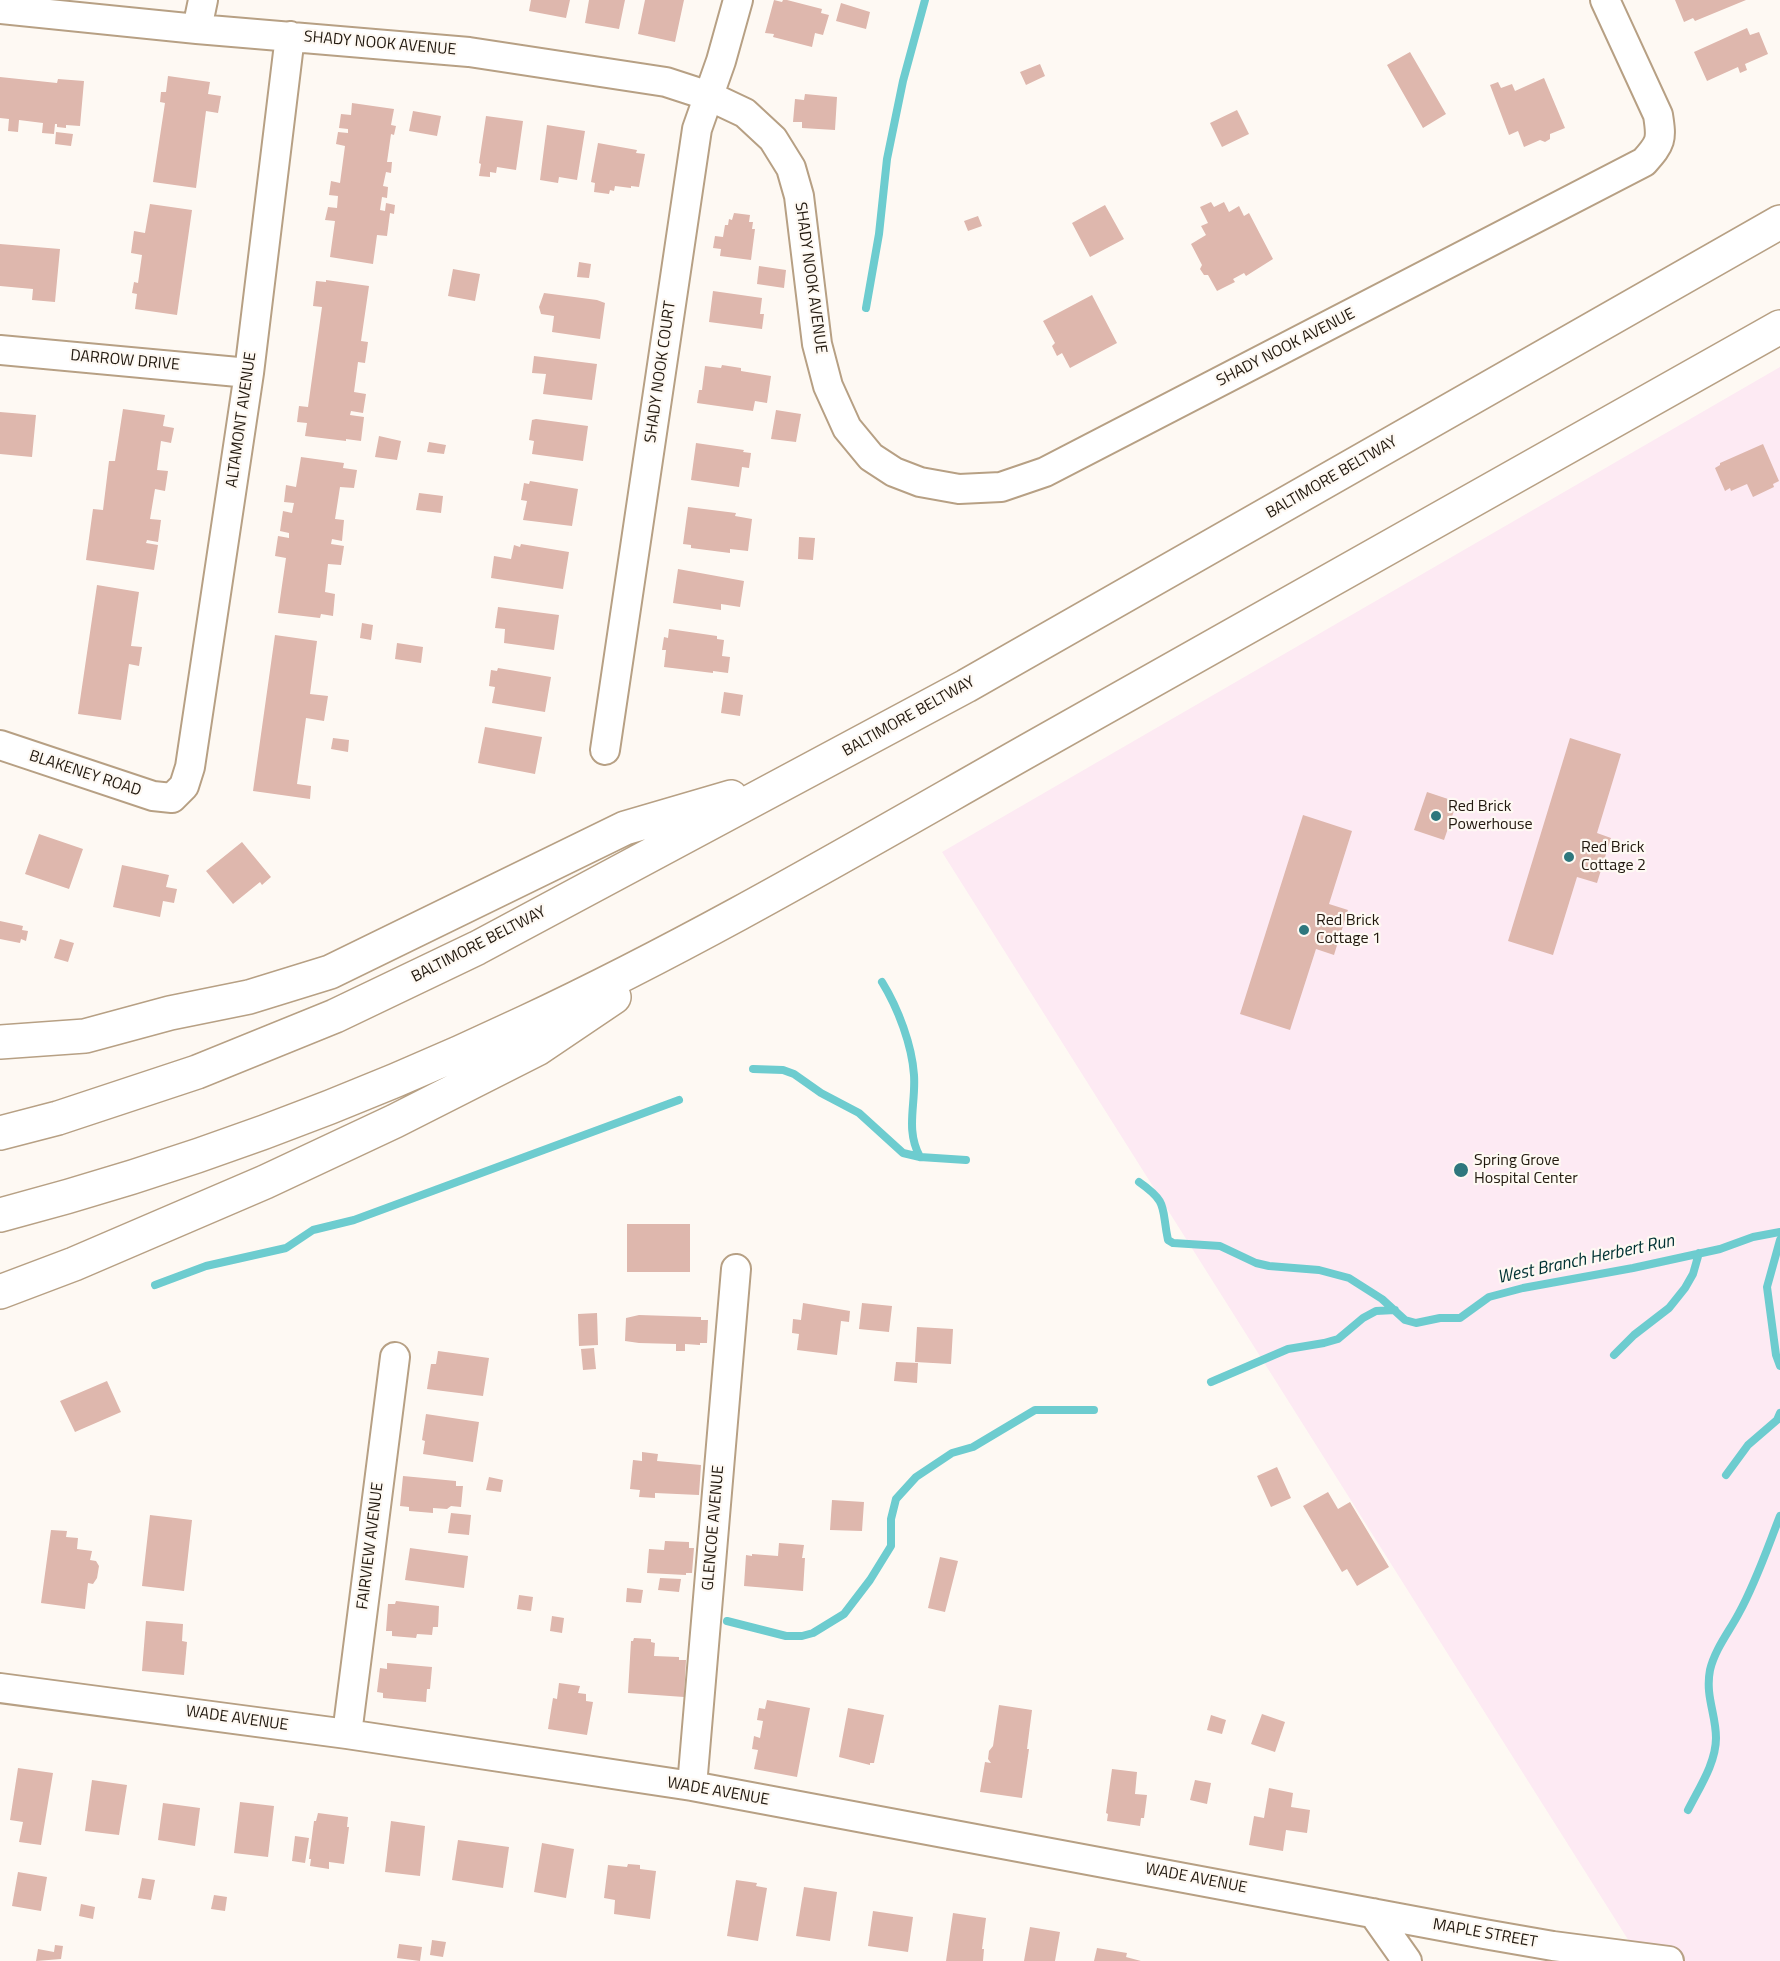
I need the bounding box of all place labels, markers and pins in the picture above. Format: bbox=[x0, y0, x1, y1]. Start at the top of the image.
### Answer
place label: Red Brick Powerhouse bbox=[1448, 797, 1533, 835]
marker: Red Brick Powerhouse bbox=[1429, 809, 1443, 823]
place label: Red Brick Cottage 2 bbox=[1581, 838, 1646, 876]
marker: Red Brick Cottage 2 bbox=[1562, 850, 1576, 864]
place label: Red Brick Cottage 1 bbox=[1316, 911, 1381, 949]
marker: Red Brick Cottage 1 bbox=[1297, 923, 1311, 937]
place label: Spring Grove Hospital Center bbox=[1474, 1151, 1578, 1189]
marker: Spring Grove Hospital Center bbox=[1452, 1161, 1470, 1179]

